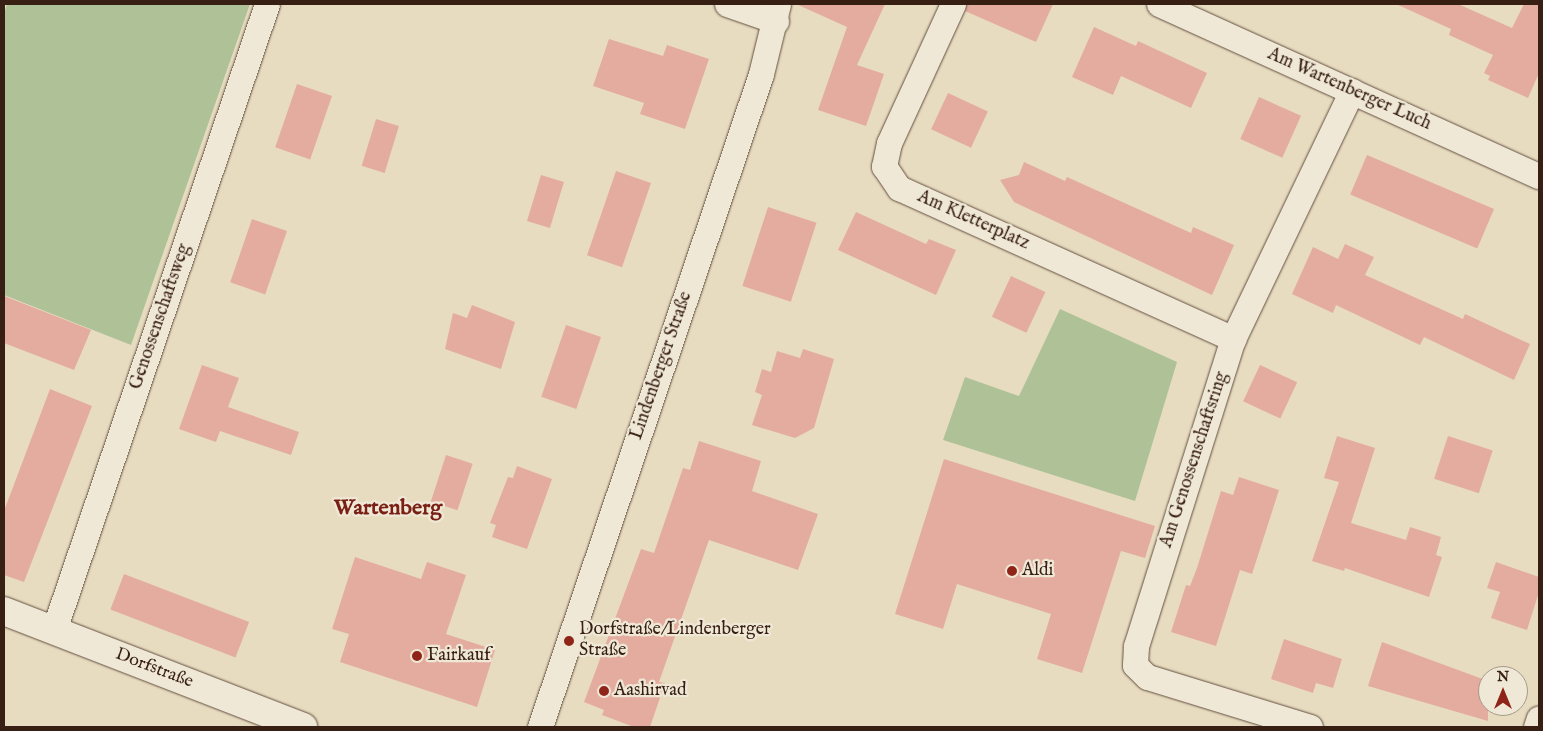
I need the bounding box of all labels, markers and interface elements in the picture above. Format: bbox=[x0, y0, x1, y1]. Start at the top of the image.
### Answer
street label: Am Wartenberger Luch bbox=[1264, 44, 1434, 136]
street label: Am Kletterplatz bbox=[914, 187, 1032, 255]
street label: Genossenschaftsweg bbox=[126, 241, 196, 393]
street label: Lindenberger Straße bbox=[627, 289, 697, 443]
street label: Am Genossenschaftsring bbox=[1156, 369, 1234, 551]
district label: Wartenberg bbox=[334, 496, 442, 522]
place label: Aldi bbox=[1022, 560, 1053, 582]
marker: Aldi bbox=[1006, 565, 1018, 577]
place label: Dorfstraße/Lindenberger Straße bbox=[579, 620, 771, 662]
marker: Dorfstraße/Lindenberger Straße bbox=[563, 635, 575, 647]
street label: Dorfstraße bbox=[112, 644, 196, 694]
place label: Fairkauf bbox=[427, 645, 491, 667]
marker: Fairkauf bbox=[411, 650, 423, 662]
north arrow bbox=[1478, 666, 1528, 716]
text: N bbox=[1497, 668, 1509, 686]
place label: Aashirvad bbox=[614, 680, 687, 702]
marker: Aashirvad bbox=[598, 685, 610, 697]

